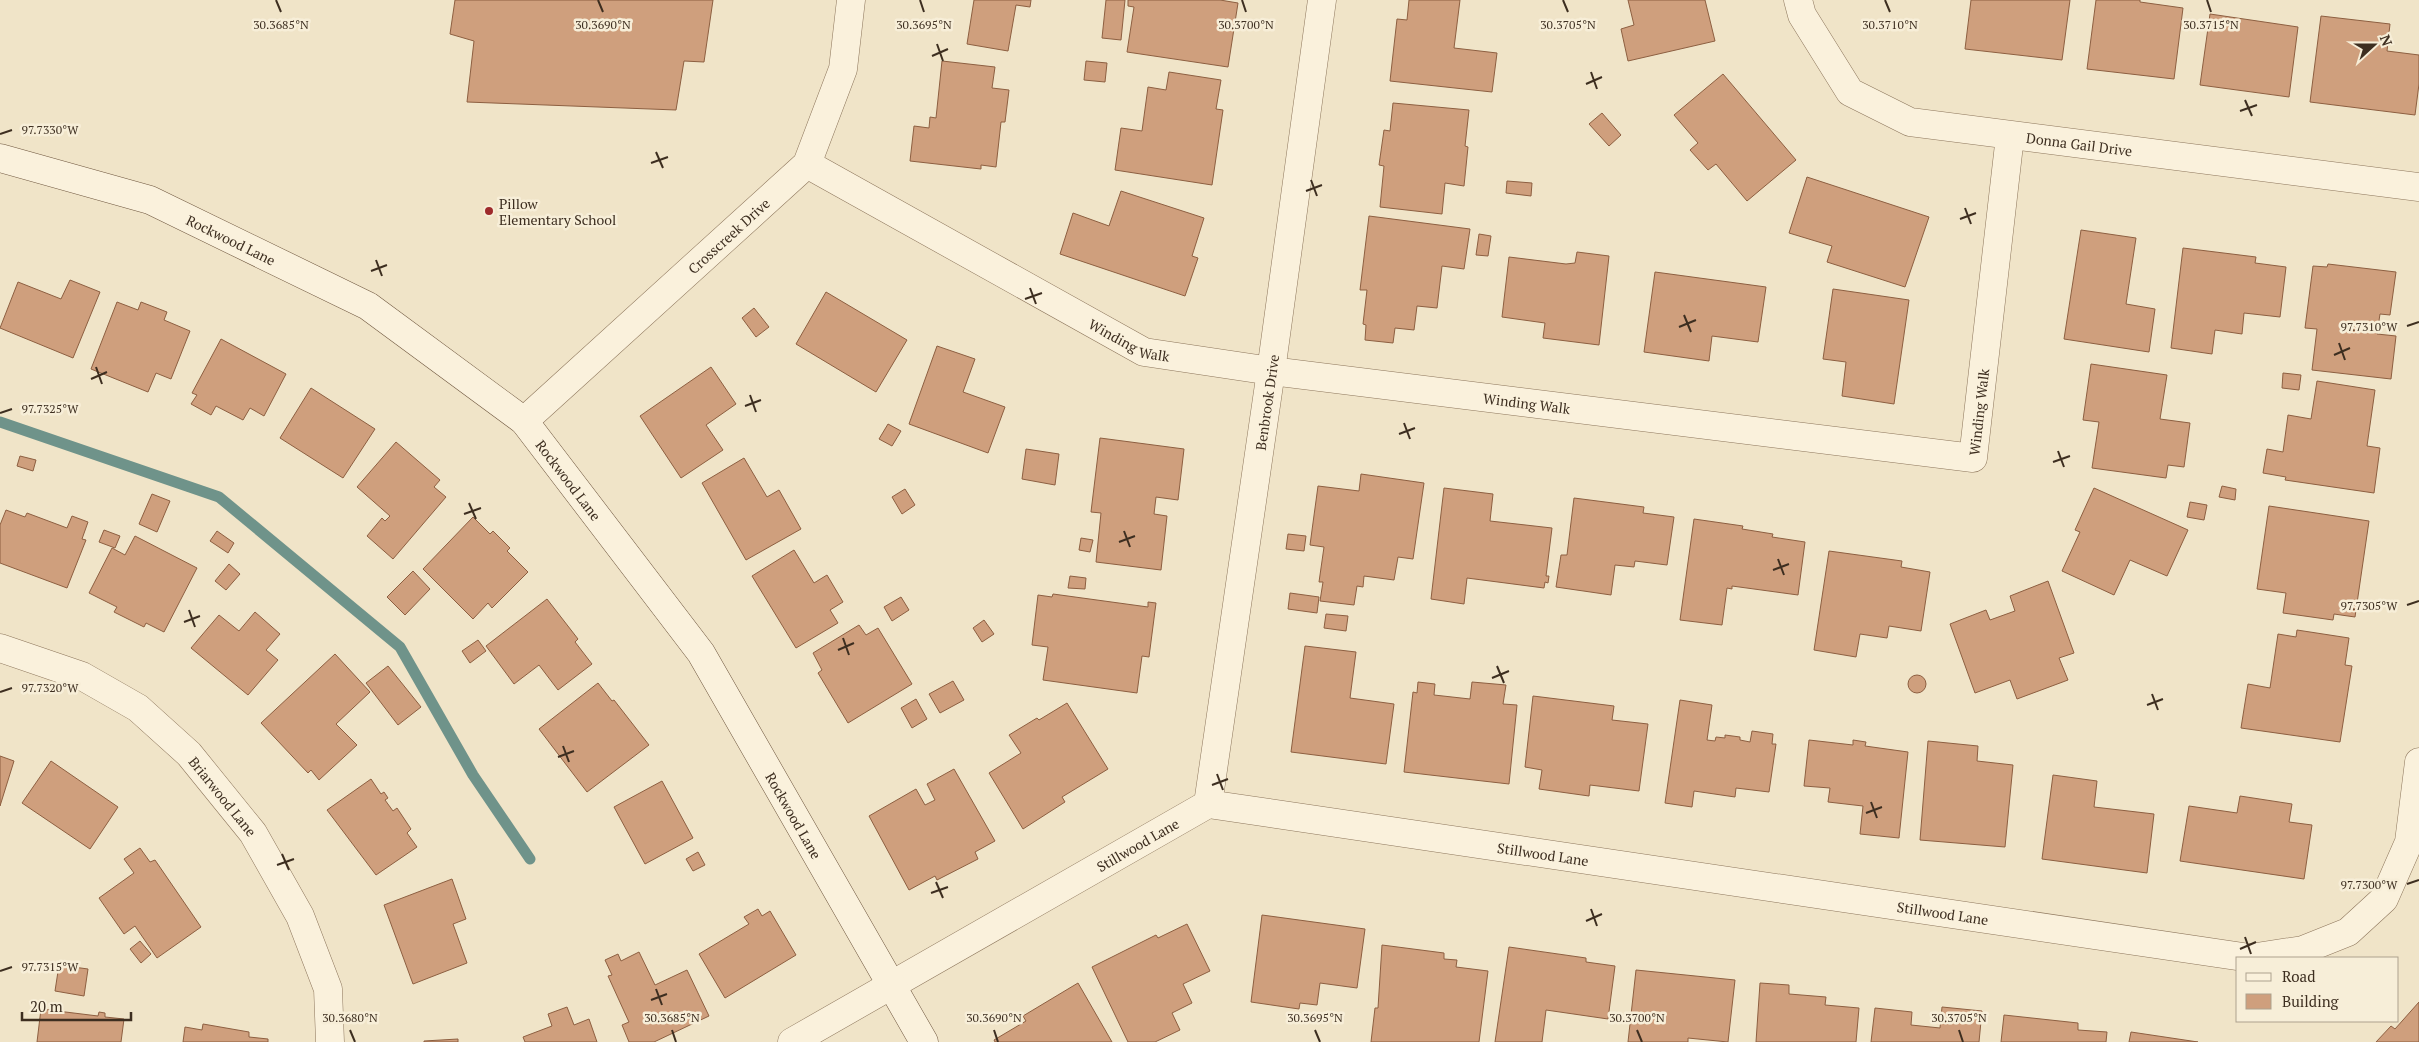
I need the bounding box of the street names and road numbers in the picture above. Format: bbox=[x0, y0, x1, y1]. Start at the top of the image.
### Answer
street label: Donna Gail Drive bbox=[2025, 127, 2133, 160]
street label: Crosscreek Drive bbox=[683, 193, 773, 278]
street label: Rockwood Lane bbox=[183, 210, 279, 269]
street label: Winding Walk bbox=[1086, 314, 1172, 365]
street label: Benbrook Drive bbox=[1250, 353, 1283, 451]
street label: Winding Walk bbox=[1964, 367, 1993, 456]
street label: Winding Walk bbox=[1482, 388, 1572, 418]
street label: Rockwood Lane bbox=[532, 436, 606, 524]
street label: Briarwood Lane bbox=[185, 752, 261, 840]
street label: Rockwood Lane bbox=[762, 769, 826, 862]
street label: Stillwood Lane bbox=[1093, 813, 1182, 876]
street label: Stillwood Lane bbox=[1496, 837, 1590, 870]
street label: Stillwood Lane bbox=[1896, 896, 1990, 929]

